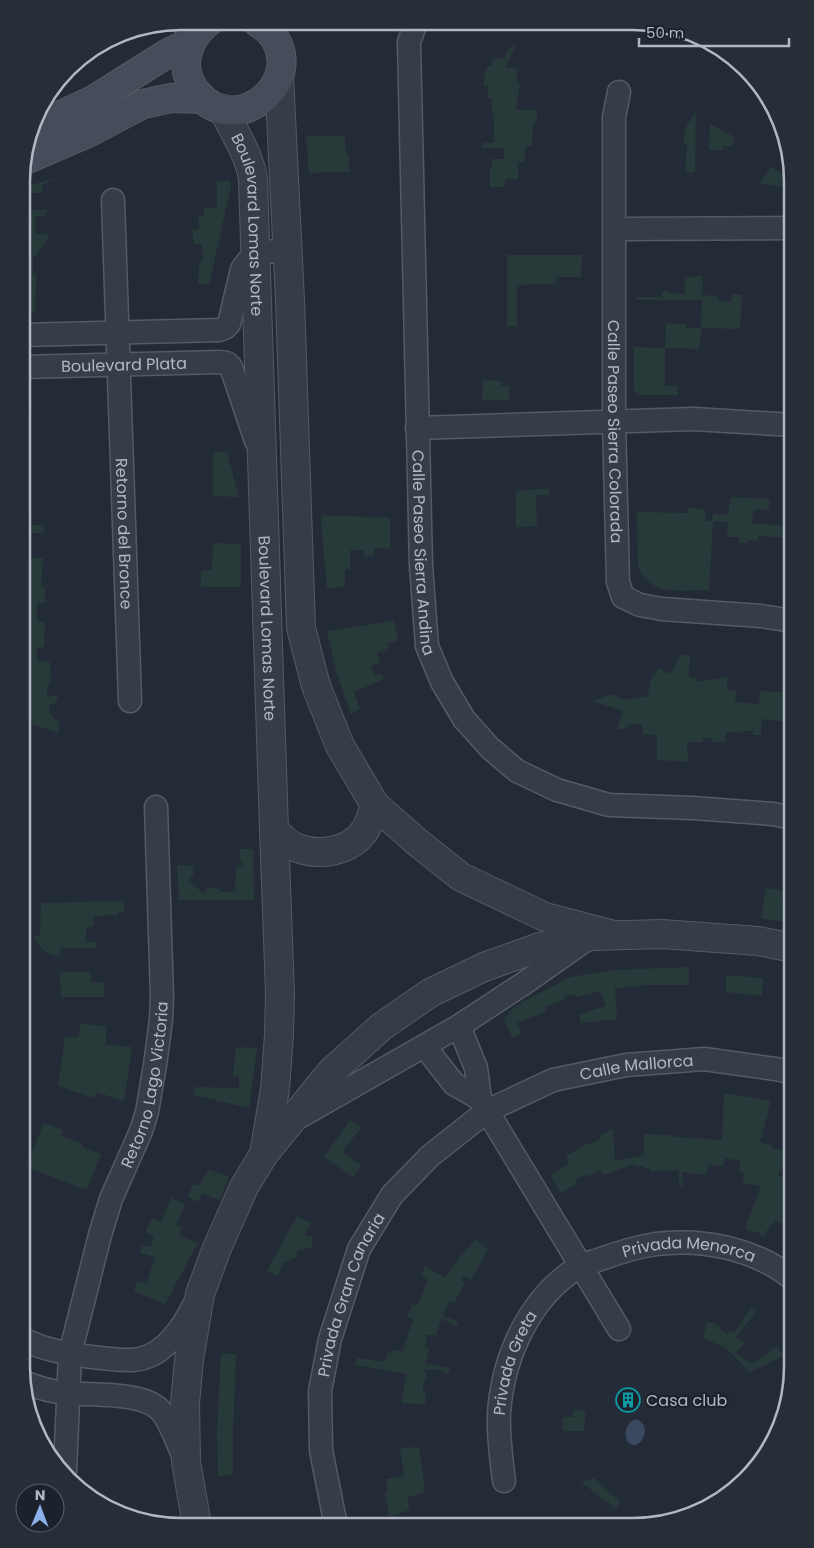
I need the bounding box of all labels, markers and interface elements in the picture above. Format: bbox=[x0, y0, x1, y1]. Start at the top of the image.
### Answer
scale bar bbox=[639, 15, 789, 47]
text: 50 m bbox=[646, 22, 684, 43]
street label: Boulevard Lomas Norte bbox=[225, 129, 268, 317]
street label: Calle Paseo Sierra Colorada bbox=[602, 320, 628, 544]
street label: Boulevard Plata bbox=[61, 352, 187, 378]
street label: Calle Paseo Sierra Andina bbox=[406, 450, 441, 659]
street label: Retorno del Bronce bbox=[110, 458, 138, 610]
street label: Boulevard Lomas Norte bbox=[253, 535, 281, 721]
street label: Retorno Lago Victoria bbox=[115, 1001, 174, 1172]
street label: Calle Mallorca bbox=[578, 1049, 694, 1086]
street label: Privada Gran Canaria bbox=[312, 1208, 391, 1379]
street label: Privada Menorca bbox=[619, 1231, 759, 1268]
street label: Privada Greta bbox=[488, 1306, 543, 1416]
building icon: Casa club bbox=[615, 1387, 641, 1413]
place label: Casa club bbox=[646, 1389, 727, 1412]
north arrow bbox=[15, 1483, 65, 1533]
text: N bbox=[35, 1485, 46, 1505]

